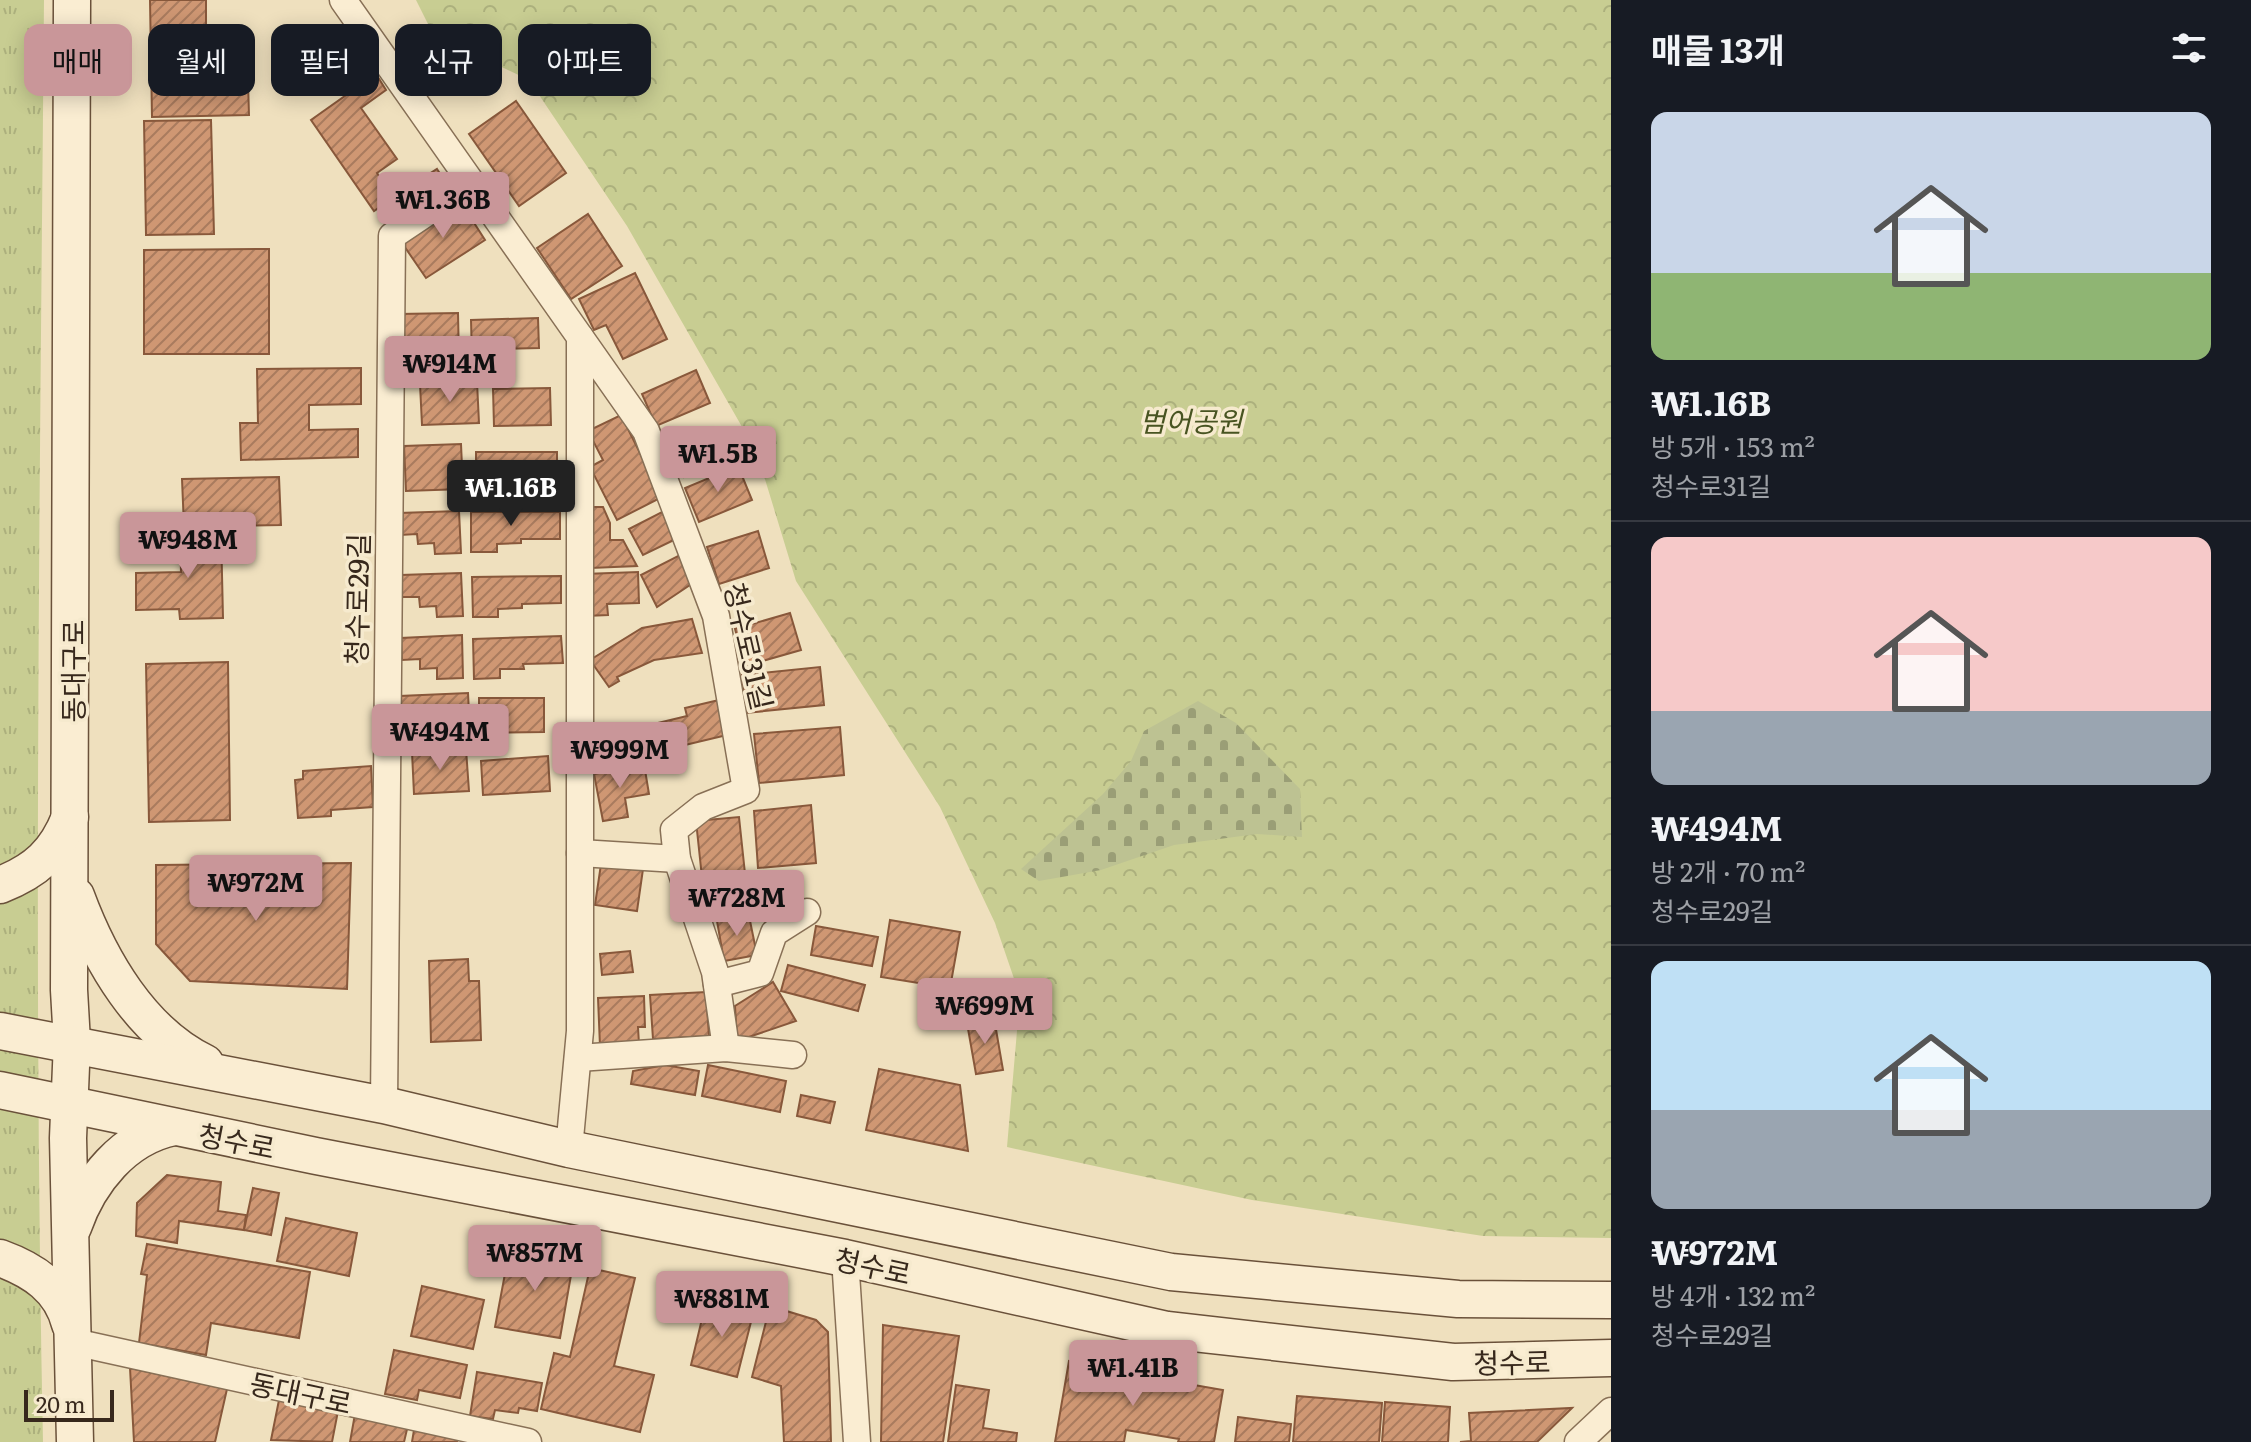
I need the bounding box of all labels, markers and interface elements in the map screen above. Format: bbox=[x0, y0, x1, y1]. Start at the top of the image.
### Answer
text: 매물 13개 bbox=[1651, 23, 1785, 73]
chip: 매매 bbox=[24, 24, 132, 96]
chip: 월세 bbox=[148, 24, 255, 96]
chip: 필터 bbox=[271, 24, 379, 96]
chip: 신규 bbox=[395, 24, 502, 96]
chip: 아파트 bbox=[518, 24, 651, 96]
icon: filters bbox=[2167, 26, 2211, 70]
icon: home bbox=[1859, 164, 2003, 308]
pin: ₩1.36B bbox=[378, 172, 508, 240]
text: ₩1.36B bbox=[395, 178, 491, 217]
pin: ₩914M bbox=[394, 336, 506, 404]
text: ₩914M bbox=[403, 342, 497, 381]
text: ₩1.16B bbox=[1651, 376, 1771, 426]
park label: 범어공원 bbox=[1139, 399, 1245, 441]
pin: ₩1.5B bbox=[662, 426, 774, 494]
text: 방 5개 · 153 m² bbox=[1651, 426, 1815, 465]
text: ₩1.5B bbox=[678, 432, 758, 471]
pin: ₩1.16B bbox=[446, 460, 576, 528]
text: 청수로31길 bbox=[1651, 465, 1771, 504]
text: ₩1.16B bbox=[465, 466, 557, 505]
pin: ₩948M bbox=[132, 512, 244, 580]
text: ₩948M bbox=[138, 518, 238, 557]
street label: 청수로29길 bbox=[334, 533, 378, 665]
street label: 청수로31길 bbox=[715, 578, 785, 714]
icon: home bbox=[1859, 589, 2003, 733]
street label: 동대구로 bbox=[51, 619, 93, 723]
pin: ₩494M bbox=[384, 704, 496, 772]
text: ₩494M bbox=[390, 710, 490, 749]
pin: ₩999M bbox=[564, 722, 676, 790]
text: ₩999M bbox=[570, 728, 670, 767]
text: ₩494M bbox=[1651, 801, 1783, 851]
text: 방 2개 · 70 m² bbox=[1651, 851, 1805, 890]
pin: ₩972M bbox=[200, 855, 312, 923]
text: ₩972M bbox=[207, 861, 305, 900]
pin: ₩728M bbox=[681, 870, 793, 938]
text: ₩728M bbox=[688, 876, 786, 915]
text: 청수로29길 bbox=[1651, 890, 1773, 929]
pin: ₩699M bbox=[929, 978, 1041, 1046]
text: ₩699M bbox=[935, 984, 1035, 1023]
icon: home bbox=[1859, 1013, 2003, 1157]
street label: 청수로 bbox=[195, 1112, 279, 1168]
pin: ₩857M bbox=[479, 1225, 591, 1293]
text: ₩972M bbox=[1651, 1225, 1778, 1275]
text: ₩857M bbox=[486, 1231, 584, 1270]
street label: 청수로 bbox=[831, 1236, 915, 1294]
pin: ₩881M bbox=[666, 1271, 778, 1339]
text: 방 4개 · 132 m² bbox=[1651, 1275, 1815, 1314]
text: ₩881M bbox=[674, 1277, 770, 1316]
text: 청수로29길 bbox=[1651, 1314, 1773, 1353]
street label: 청수로 bbox=[1473, 1339, 1551, 1383]
pin: ₩1.41B bbox=[1068, 1340, 1198, 1408]
text: ₩1.41B bbox=[1087, 1346, 1179, 1385]
street label: 동대구로 bbox=[246, 1361, 356, 1423]
scale bar bbox=[24, 1386, 114, 1422]
text: 20 m bbox=[36, 1387, 86, 1420]

